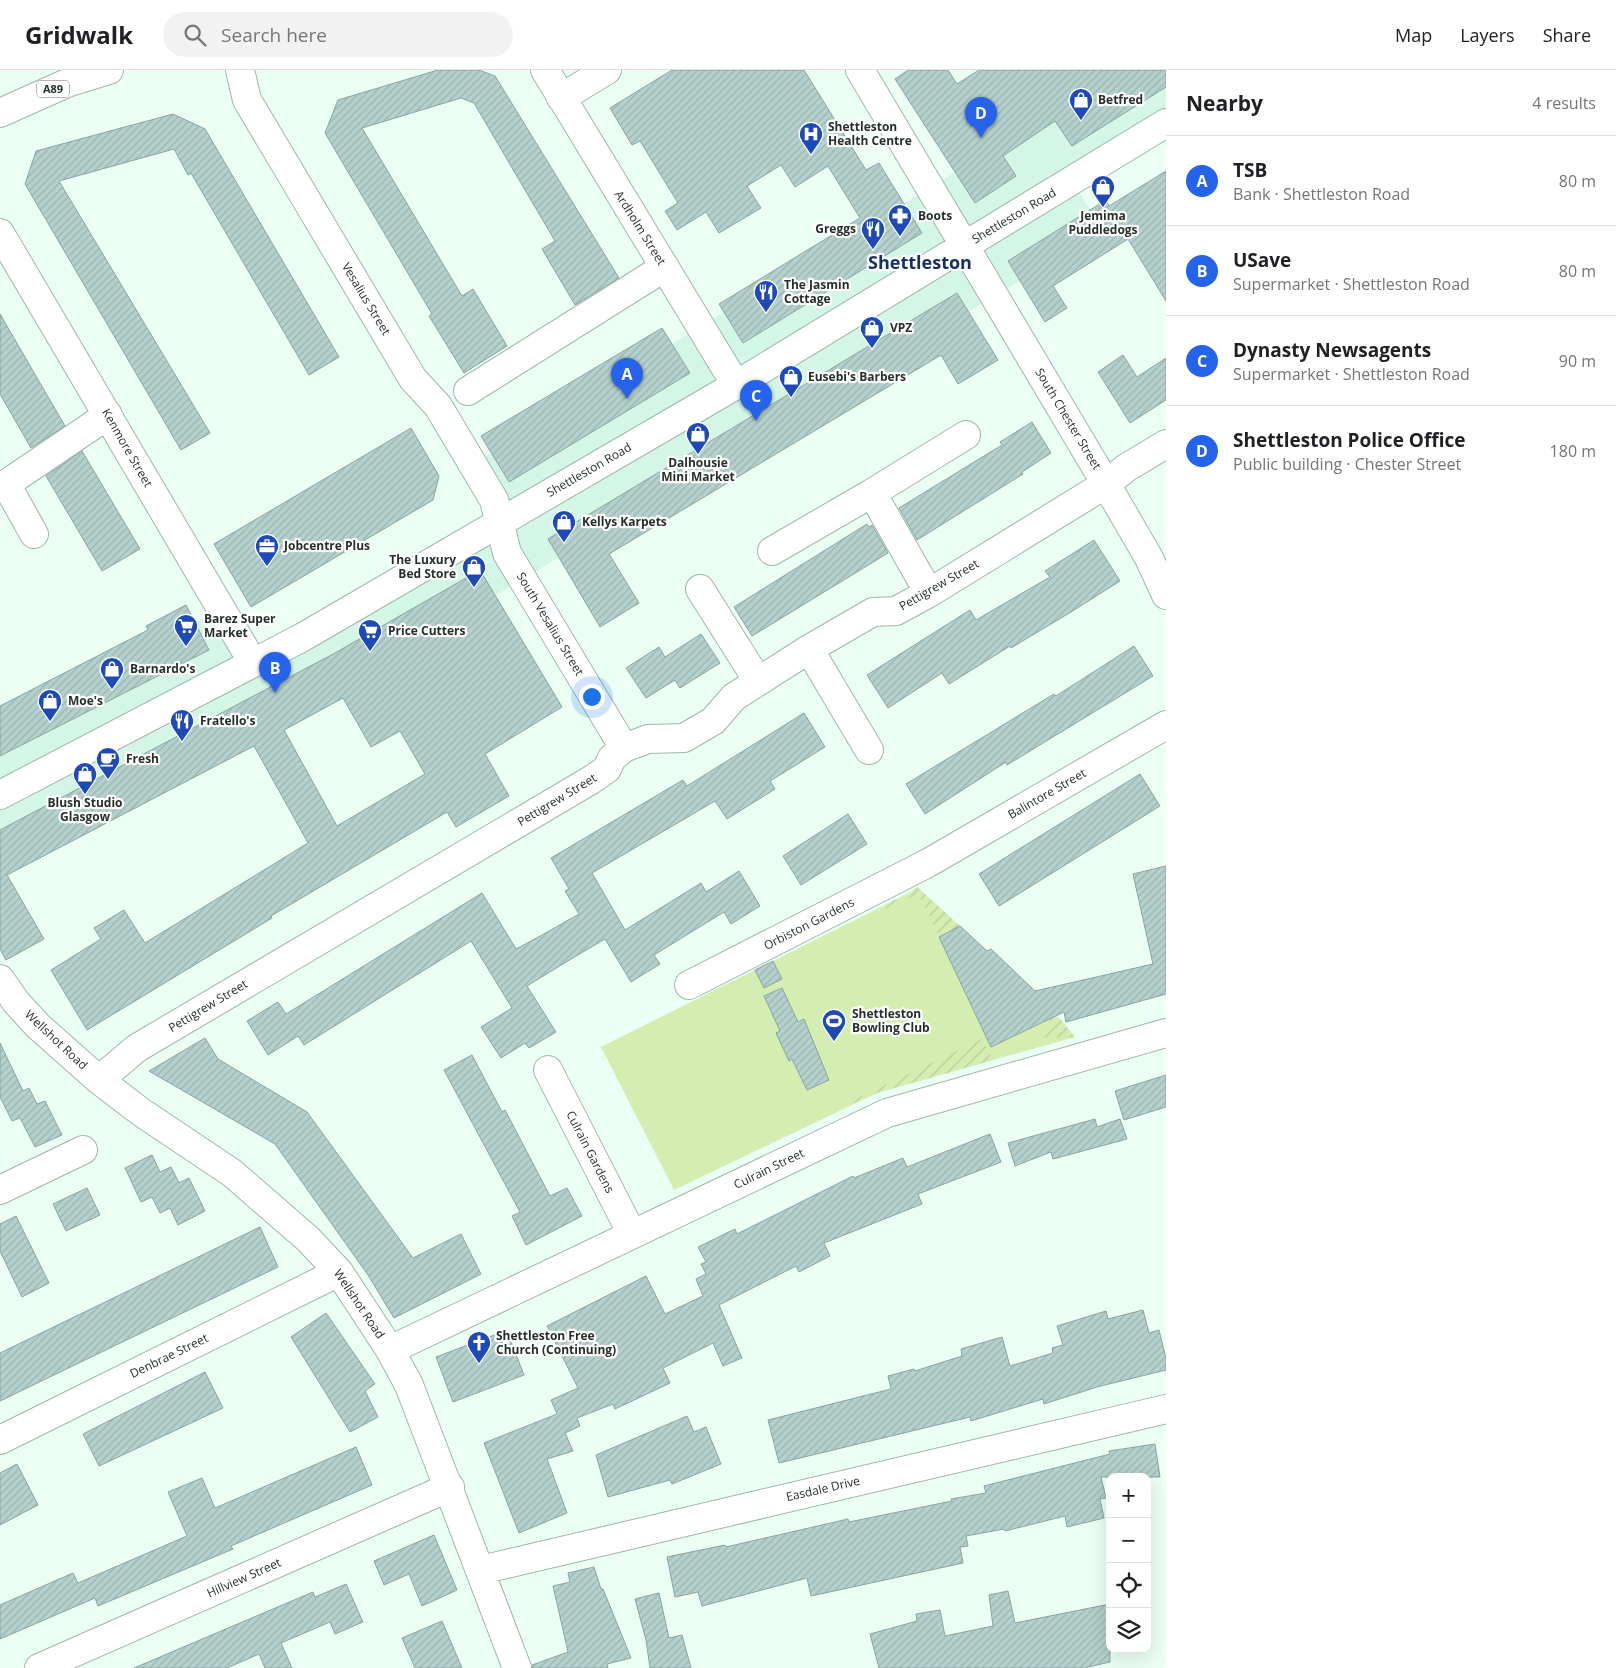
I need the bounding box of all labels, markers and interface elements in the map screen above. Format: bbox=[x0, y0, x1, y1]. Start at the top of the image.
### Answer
search box bbox=[163, 12, 513, 57]
text: Gridwalk bbox=[25, 18, 133, 51]
icon: search bbox=[181, 21, 209, 49]
text: Search here bbox=[221, 22, 327, 48]
text: Map bbox=[1395, 23, 1432, 47]
text: Layers bbox=[1460, 23, 1515, 47]
text: Share bbox=[1543, 23, 1591, 47]
road number: A89 bbox=[37, 80, 69, 98]
shop icon: Betfred bbox=[1068, 87, 1094, 121]
text: Nearby bbox=[1186, 89, 1263, 117]
place label: Betfred bbox=[1098, 91, 1143, 108]
text: 4 results bbox=[1532, 92, 1596, 114]
pin: D bbox=[965, 97, 997, 138]
place label: Shettleston Health Centre bbox=[828, 118, 912, 149]
hospital icon: Shettleston Health Centre bbox=[798, 121, 824, 155]
text: TSB bbox=[1233, 157, 1267, 183]
text: A bbox=[1196, 170, 1208, 192]
text: 80 m bbox=[1559, 170, 1596, 192]
shop icon: Jemima Puddledogs bbox=[1090, 174, 1116, 208]
text: Bank · Shettleston Road bbox=[1233, 183, 1410, 205]
street label: Shettleston Road bbox=[969, 184, 1059, 247]
street label: Ardholm Street bbox=[611, 187, 670, 268]
pharmacy icon: Boots bbox=[887, 203, 913, 237]
place label: Boots bbox=[918, 207, 952, 224]
place label: Jemima Puddledogs bbox=[1068, 207, 1138, 238]
restaurant icon: Greggs bbox=[860, 216, 886, 250]
place label: Greggs bbox=[815, 220, 856, 237]
text: USave bbox=[1233, 247, 1291, 273]
district label: Shettleston bbox=[868, 250, 972, 274]
street label: Vesalius Street bbox=[338, 259, 395, 338]
text: B bbox=[1197, 260, 1207, 282]
text: 80 m bbox=[1559, 260, 1596, 282]
text: Supermarket · Shettleston Road bbox=[1233, 273, 1470, 295]
place label: The Jasmin Cottage bbox=[784, 276, 850, 307]
restaurant icon: The Jasmin Cottage bbox=[753, 279, 779, 313]
shop icon: VPZ bbox=[859, 315, 885, 349]
place label: VPZ bbox=[890, 319, 912, 336]
text: Dynasty Newsagents bbox=[1233, 337, 1431, 363]
text: C bbox=[1197, 350, 1207, 372]
text: 90 m bbox=[1559, 350, 1596, 372]
pin: A bbox=[611, 358, 643, 399]
text: Supermarket · Shettleston Road bbox=[1233, 363, 1470, 385]
shop icon: Eusebi's Barbers bbox=[778, 364, 804, 398]
street label: South Chester Street bbox=[1031, 365, 1106, 473]
place label: Eusebi's Barbers bbox=[808, 368, 906, 385]
pin: C bbox=[740, 380, 772, 421]
street label: Kenmore Street bbox=[98, 405, 157, 490]
shop icon: Dalhousie Mini Market bbox=[685, 421, 711, 455]
text: Shettleston Police Office bbox=[1233, 427, 1465, 453]
street label: Shettleston Road bbox=[543, 438, 634, 501]
text: D bbox=[1196, 440, 1208, 462]
text: 180 m bbox=[1550, 440, 1596, 462]
text: Public building · Chester Street bbox=[1233, 453, 1461, 475]
place label: Dalhousie Mini Market bbox=[661, 454, 735, 485]
shop icon: Kellys Karpets bbox=[551, 509, 577, 543]
place label: Kellys Karpets bbox=[582, 513, 667, 530]
office icon: Jobcentre Plus bbox=[254, 533, 280, 567]
place label: Jobcentre Plus bbox=[283, 537, 370, 554]
place label: The Luxury Bed Store bbox=[389, 551, 456, 582]
shop icon: The Luxury Bed Store bbox=[461, 554, 487, 588]
street label: Pettigrew Street bbox=[896, 555, 982, 614]
street label: South Vesalius Street bbox=[513, 569, 588, 679]
place label: Barez Super Market bbox=[204, 610, 276, 641]
supermarket icon: Barez Super Market bbox=[173, 613, 199, 647]
supermarket icon: Price Cutters bbox=[357, 618, 383, 652]
place label: Price Cutters bbox=[388, 622, 466, 639]
pin: B bbox=[259, 652, 291, 693]
shop icon: Barnardo's bbox=[99, 656, 125, 690]
place label: Barnardo's bbox=[130, 660, 196, 677]
your location bbox=[579, 684, 605, 710]
shop icon: Moe's bbox=[37, 688, 63, 722]
place label: Moe's bbox=[68, 692, 103, 709]
restaurant icon: Fratello's bbox=[169, 708, 195, 742]
place label: Fratello's bbox=[200, 712, 256, 729]
cafe icon: Fresh bbox=[95, 746, 121, 780]
place label: Fresh bbox=[126, 750, 159, 767]
shop icon: Blush Studio Glasgow bbox=[72, 761, 98, 795]
street label: Balintore Street bbox=[1005, 764, 1089, 823]
street label: Pettigrew Street bbox=[514, 769, 600, 830]
place label: Blush Studio Glasgow bbox=[48, 794, 122, 825]
street label: Orbiston Gardens bbox=[760, 893, 857, 954]
street label: Pettigrew Street bbox=[165, 975, 251, 1036]
place label: Shettleston Bowling Club bbox=[852, 1005, 930, 1036]
street label: Wellshot Road bbox=[21, 1006, 91, 1073]
sports icon: Shettleston Bowling Club bbox=[821, 1008, 847, 1042]
street label: Culrain Gardens bbox=[562, 1108, 619, 1196]
street label: Culrain Street bbox=[731, 1144, 807, 1193]
street label: Wellshot Road bbox=[330, 1266, 389, 1342]
place label: Shettleston Free Church (Continuing) bbox=[496, 1327, 616, 1358]
street label: Denbrae Street bbox=[127, 1329, 211, 1382]
church icon: Shettleston Free Church (Continuing) bbox=[466, 1330, 492, 1364]
street label: Easdale Drive bbox=[784, 1472, 862, 1505]
map controls bbox=[1106, 1473, 1151, 1653]
button: + bbox=[1106, 1473, 1151, 1518]
button: − bbox=[1106, 1518, 1151, 1563]
street label: Hillview Street bbox=[204, 1554, 284, 1602]
button: locate bbox=[1106, 1563, 1151, 1608]
button: layers bbox=[1106, 1608, 1151, 1653]

